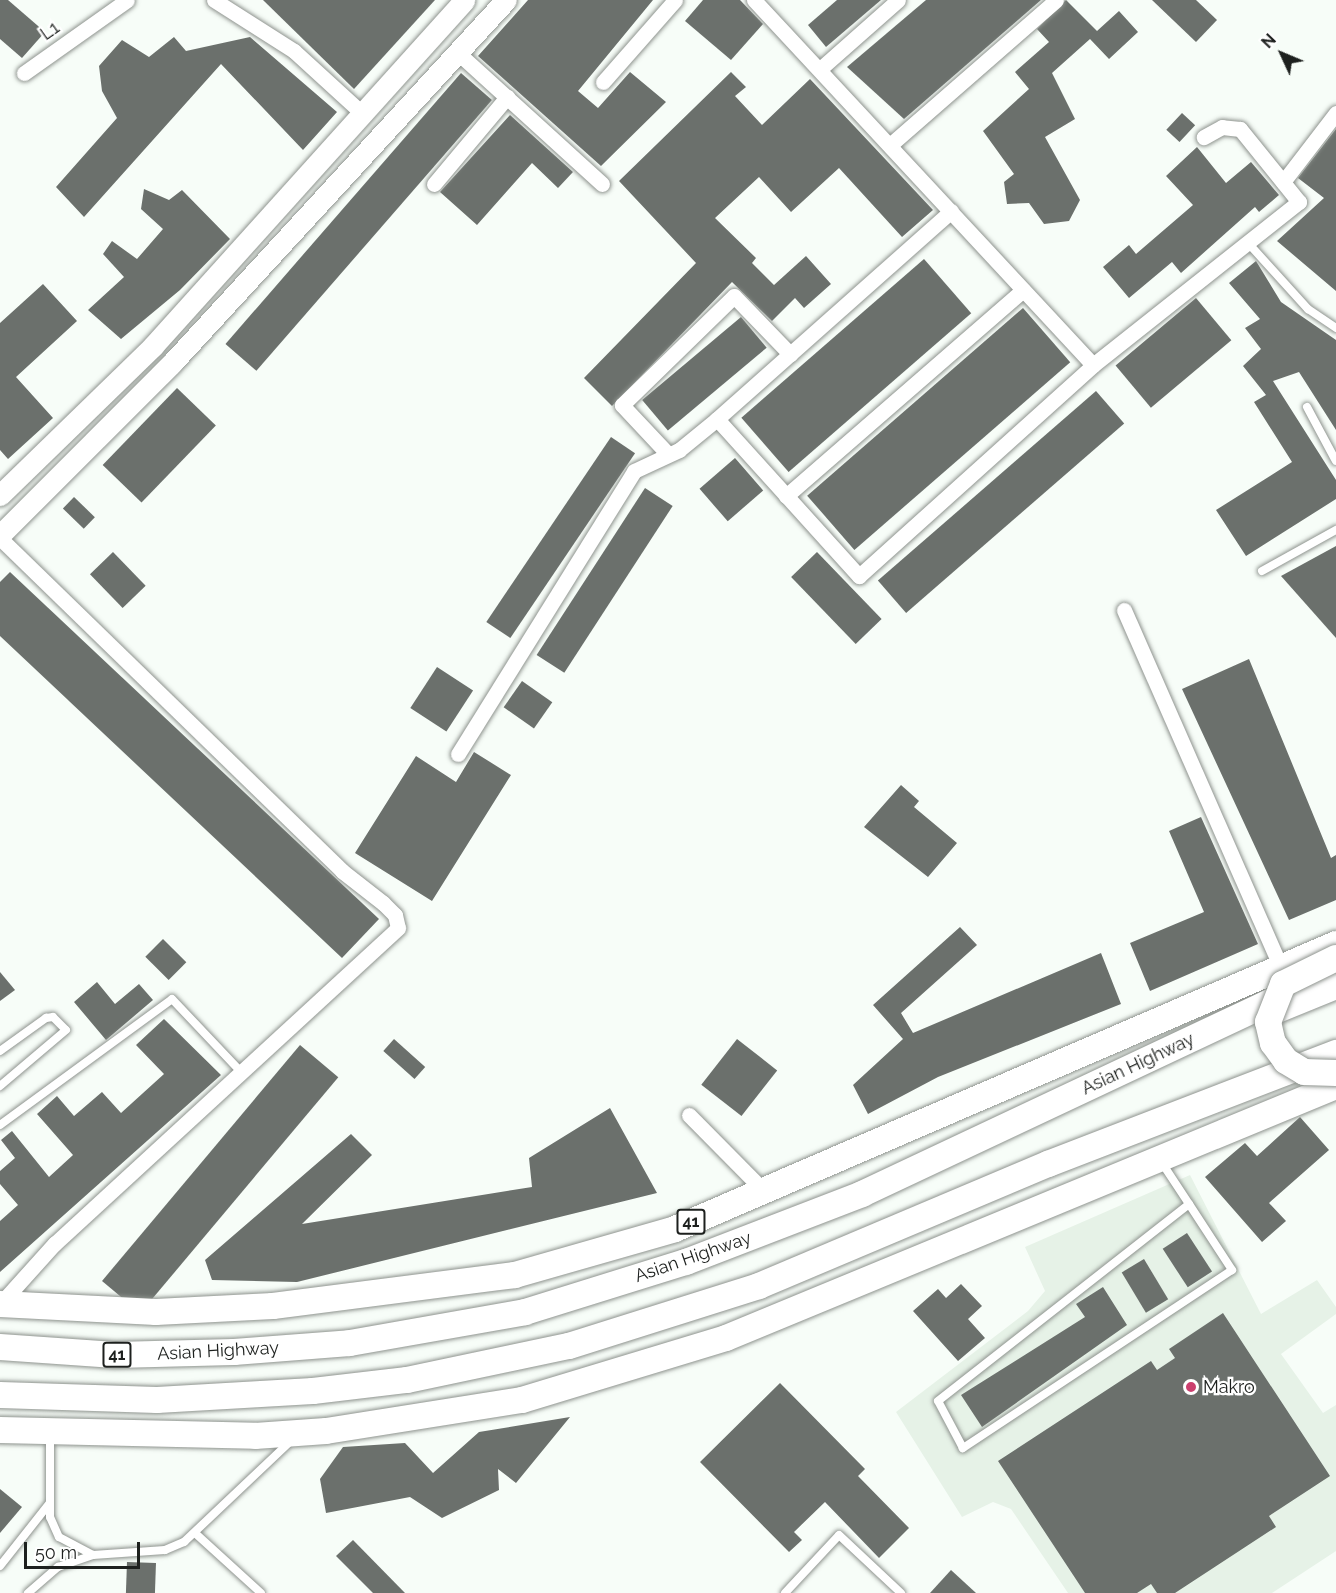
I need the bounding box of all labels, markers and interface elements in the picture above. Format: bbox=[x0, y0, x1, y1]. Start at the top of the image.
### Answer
street label: L1 bbox=[36, 17, 64, 45]
north arrow bbox=[1252, 24, 1312, 84]
text: N bbox=[1258, 30, 1280, 52]
street label: Asian Highway bbox=[1078, 1028, 1198, 1100]
road number: 41 bbox=[676, 1209, 706, 1235]
street label: Asian Highway bbox=[632, 1227, 754, 1287]
street label: Asian Highway bbox=[157, 1337, 279, 1365]
road number: 41 bbox=[102, 1342, 132, 1368]
place label: Makro bbox=[1203, 1376, 1255, 1398]
marker: Makro bbox=[1184, 1380, 1198, 1394]
scale bar bbox=[27, 1530, 142, 1568]
text: 50 m bbox=[35, 1542, 77, 1563]

